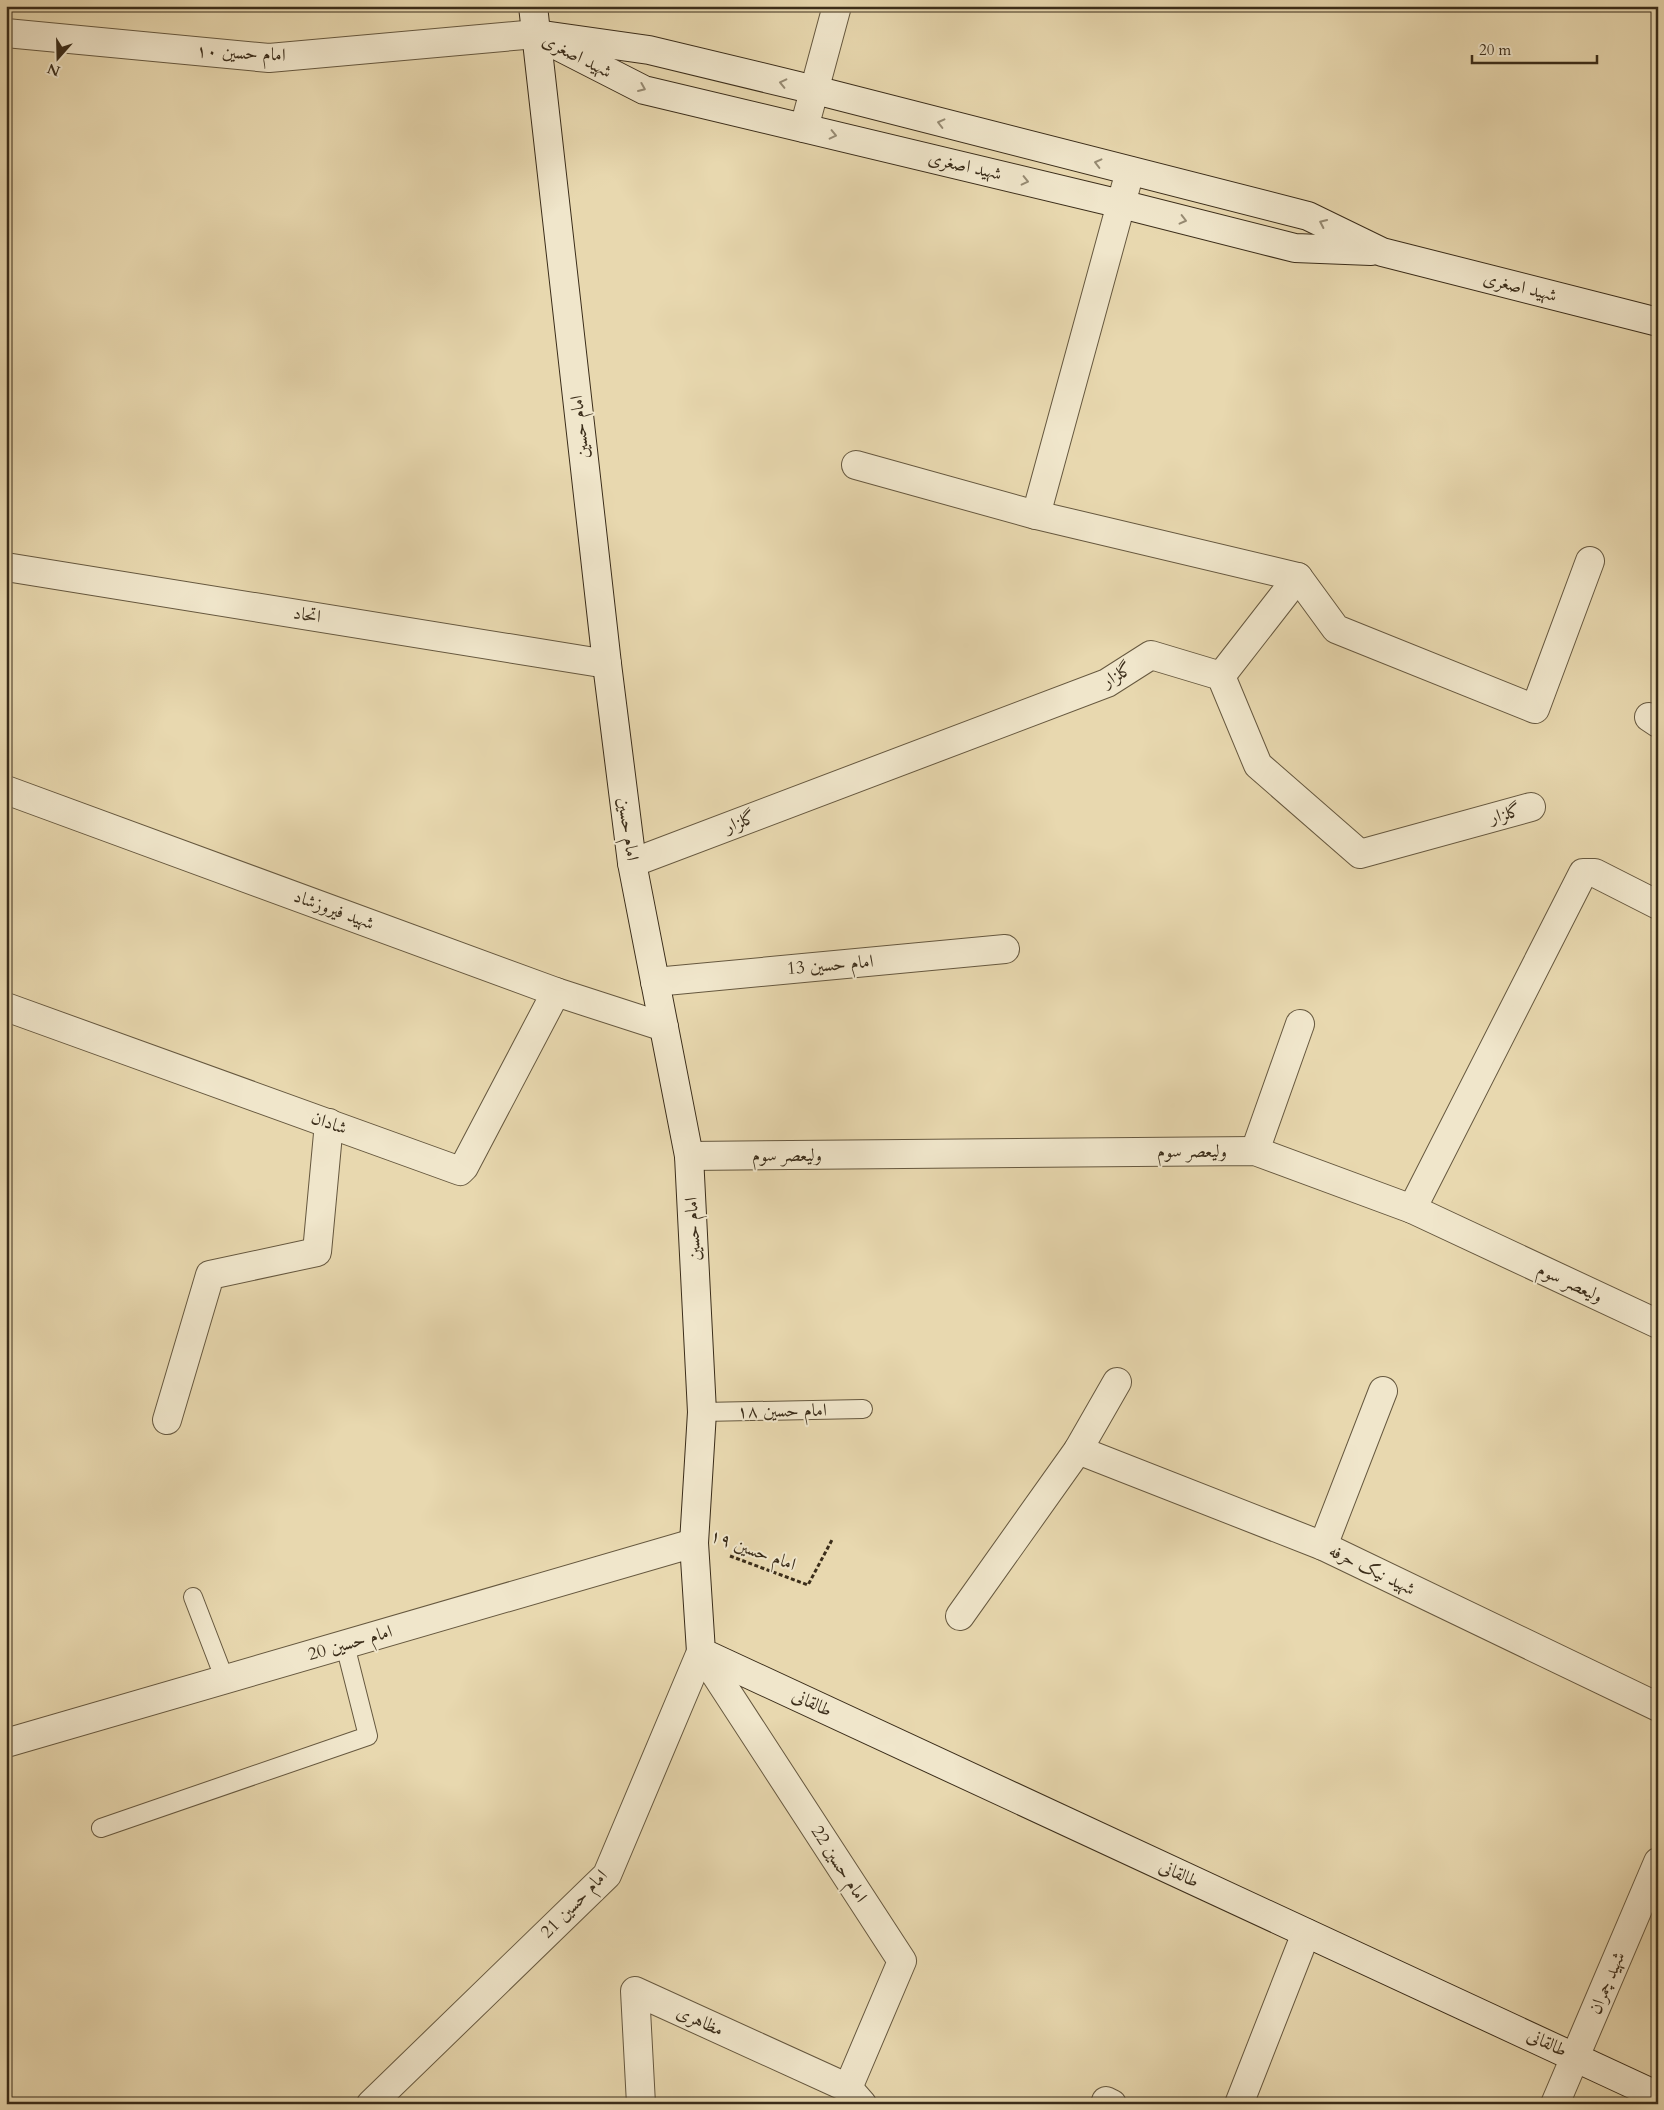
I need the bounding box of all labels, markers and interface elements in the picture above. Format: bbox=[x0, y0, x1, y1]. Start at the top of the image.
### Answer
street label: شهید اصغری bbox=[538, 28, 616, 84]
north arrow bbox=[32, 32, 82, 82]
scale bar bbox=[1472, 32, 1596, 64]
street label: امام حسین ۱۰ bbox=[195, 38, 286, 71]
text: 20 m bbox=[1479, 40, 1511, 60]
text: N bbox=[45, 59, 63, 81]
one-way arrow bbox=[779, 78, 788, 89]
one-way arrow bbox=[637, 82, 646, 92]
one-way arrow bbox=[937, 118, 945, 128]
one-way arrow bbox=[829, 129, 838, 140]
street label: شهید اصغری bbox=[926, 145, 1004, 187]
one-way arrow bbox=[1094, 158, 1103, 169]
one-way arrow bbox=[1021, 175, 1030, 186]
one-way arrow bbox=[1179, 214, 1187, 224]
one-way arrow bbox=[1319, 219, 1328, 229]
street label: شهید اصغری bbox=[1481, 266, 1559, 308]
street label: امام حسین bbox=[564, 394, 599, 460]
street label: اتحاد bbox=[291, 600, 323, 630]
street label: گلزار bbox=[1095, 656, 1137, 695]
street label: امام حسین bbox=[608, 796, 645, 863]
street label: گلزار bbox=[1485, 798, 1523, 831]
street label: گلزار bbox=[719, 805, 759, 840]
street label: شهید فیروزشاد bbox=[290, 884, 378, 936]
street label: امام حسین 13 bbox=[786, 949, 875, 984]
street label: شادان bbox=[308, 1105, 350, 1141]
street label: ولیعصر سوم bbox=[1157, 1139, 1227, 1167]
street label: ولیعصر سوم bbox=[752, 1143, 822, 1171]
street label: امام حسین bbox=[679, 1196, 710, 1261]
street label: ولیعصر سوم bbox=[1532, 1257, 1607, 1312]
street label: امام حسین ۱۸ bbox=[737, 1398, 827, 1427]
street label: امام حسین ۱۹ bbox=[706, 1523, 799, 1580]
street label: شهید نیک حرفه bbox=[1325, 1538, 1419, 1602]
street label: امام حسین 20 bbox=[305, 1619, 396, 1670]
street label: طالقانی bbox=[788, 1683, 836, 1723]
street label: امام حسین 22 bbox=[802, 1821, 873, 1909]
street label: طالقانی bbox=[1155, 1854, 1203, 1894]
street label: امام حسین 21 bbox=[535, 1864, 615, 1946]
street label: شهید چمران bbox=[1583, 1948, 1631, 2018]
street label: مظاهری bbox=[672, 2000, 728, 2042]
street label: طالقانی bbox=[1523, 2023, 1571, 2063]

